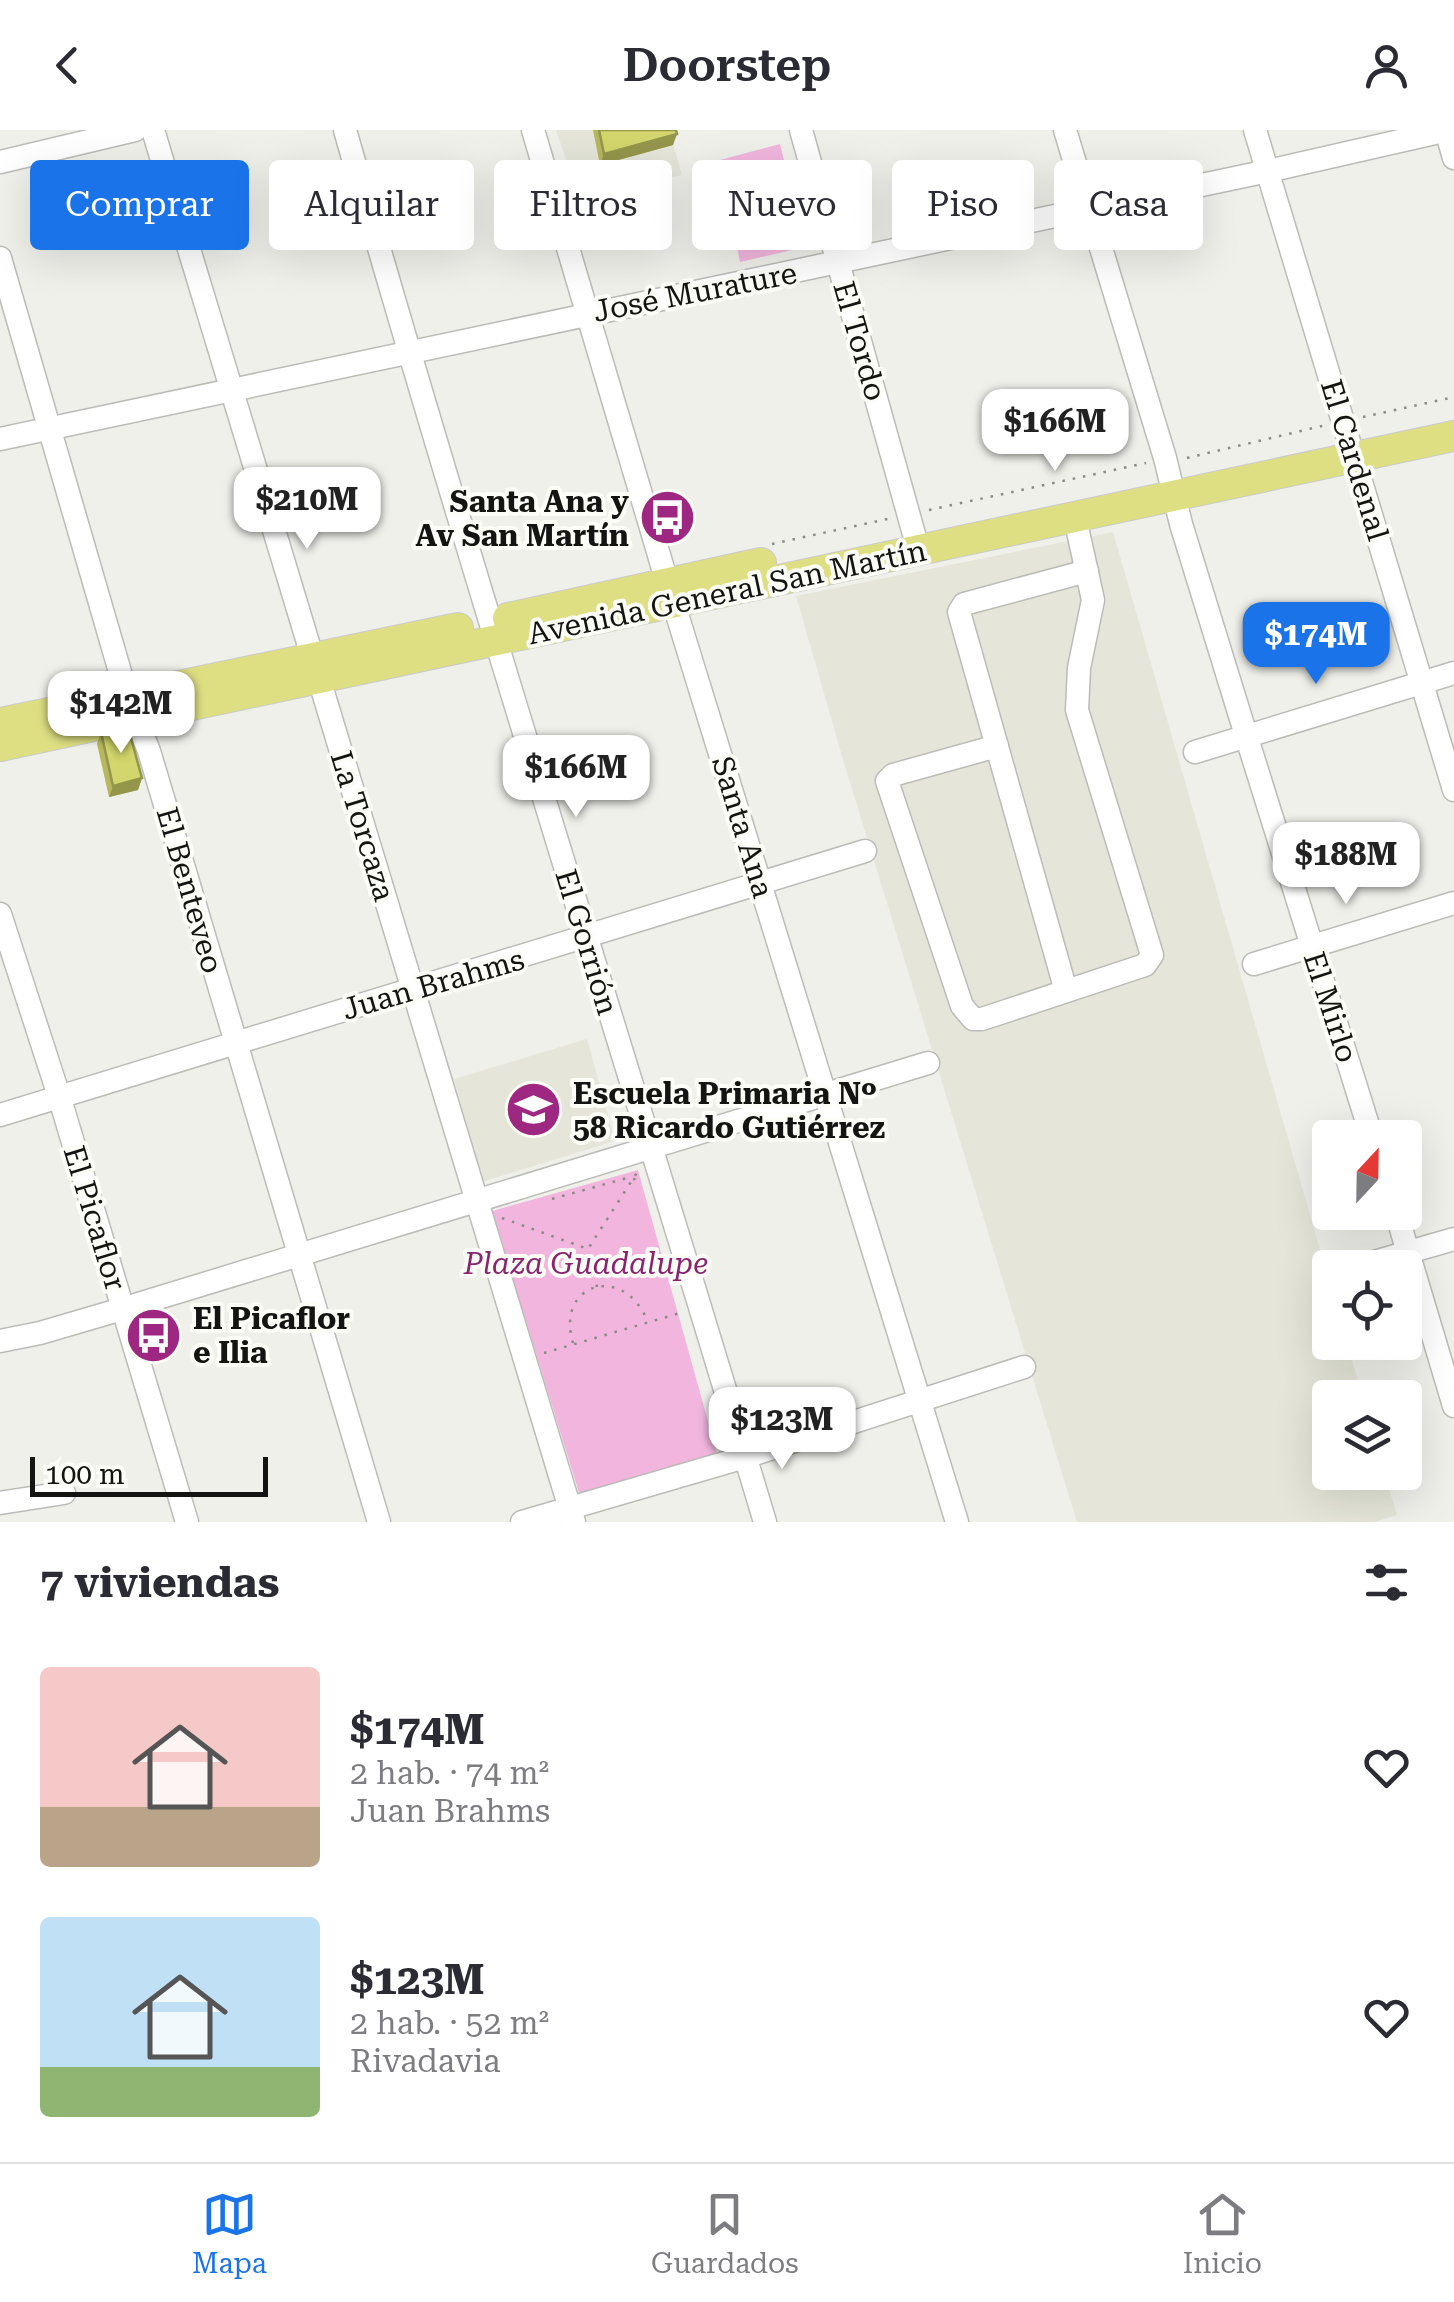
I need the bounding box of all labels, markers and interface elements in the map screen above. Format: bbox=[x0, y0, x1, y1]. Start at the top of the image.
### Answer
icon: back bbox=[40, 38, 95, 93]
icon: person bbox=[1359, 38, 1414, 93]
text: Doorstep bbox=[623, 39, 831, 92]
chip: Comprar bbox=[30, 160, 249, 250]
chip: Alquilar bbox=[269, 160, 474, 250]
chip: Filtros bbox=[494, 160, 672, 250]
chip: Nuevo bbox=[692, 160, 872, 250]
chip: Piso bbox=[892, 160, 1034, 250]
chip: Casa bbox=[1054, 160, 1203, 250]
street label: José Murature bbox=[590, 255, 800, 329]
street label: El Tordo bbox=[826, 277, 894, 405]
street label: El Cardenal bbox=[1314, 375, 1396, 545]
pin: $166M bbox=[985, 389, 1125, 474]
text: $166M bbox=[1004, 402, 1106, 440]
pin: $210M bbox=[237, 467, 377, 552]
text: $210M bbox=[256, 480, 358, 518]
place label: Santa Ana y Av San Martín bbox=[416, 484, 629, 553]
bus stop icon: Santa Ana y Av San Martín bbox=[638, 488, 698, 548]
street label: Avenida General San Martín bbox=[525, 533, 929, 651]
pin: $174M bbox=[1246, 602, 1386, 687]
text: $174M bbox=[1265, 615, 1367, 653]
pin: $142M bbox=[51, 671, 191, 756]
text: $142M bbox=[70, 684, 172, 722]
pin: $166M bbox=[506, 735, 646, 820]
street label: La Torcaza bbox=[324, 747, 402, 905]
text: $166M bbox=[525, 748, 627, 786]
street label: Santa Ana bbox=[705, 752, 781, 902]
street label: El Benteveo bbox=[150, 803, 230, 977]
pin: $188M bbox=[1276, 822, 1416, 907]
text: $188M bbox=[1295, 835, 1397, 873]
street label: El Gorrión bbox=[548, 865, 626, 1019]
street label: Juan Brahms bbox=[338, 941, 528, 1027]
street label: El Mirlo bbox=[1297, 947, 1365, 1067]
place label: Escuela Primaria Nº 58 Ricardo Gutiérrez bbox=[573, 1076, 885, 1145]
school or university icon: Escuela Primaria Nº 58 Ricardo Gutiérrez bbox=[504, 1080, 564, 1140]
north arrow bbox=[1312, 1120, 1422, 1230]
map controls bbox=[1312, 1120, 1422, 1490]
street label: El Picaflor bbox=[56, 1142, 134, 1294]
park label: Plaza Guadalupe bbox=[463, 1246, 708, 1281]
button: locate bbox=[1312, 1250, 1422, 1360]
place label: El Picaflor e Ilia bbox=[193, 1301, 350, 1370]
bus stop icon: El Picaflor e Ilia bbox=[124, 1305, 184, 1365]
button: layers bbox=[1312, 1380, 1422, 1490]
pin: $123M bbox=[712, 1387, 852, 1472]
text: $123M bbox=[731, 1400, 833, 1438]
scale bar bbox=[30, 1452, 268, 1496]
text: 100 m bbox=[45, 1458, 125, 1491]
icon: filters bbox=[1359, 1555, 1414, 1610]
text: 7 viviendas bbox=[40, 1558, 279, 1607]
text: $174M bbox=[350, 1705, 485, 1754]
icon: home bbox=[120, 1707, 240, 1827]
icon: heart bbox=[1359, 1740, 1414, 1795]
text: 2 hab. · 74 m² bbox=[350, 1754, 549, 1792]
text: Juan Brahms bbox=[350, 1792, 550, 1830]
text: $123M bbox=[350, 1955, 485, 2004]
icon: home bbox=[120, 1957, 240, 2077]
icon: heart bbox=[1359, 1990, 1414, 2045]
text: 2 hab. · 52 m² bbox=[350, 2004, 549, 2042]
text: Rivadavia bbox=[350, 2042, 501, 2080]
tab: Mapa bbox=[192, 2187, 267, 2280]
tab: Guardados bbox=[651, 2187, 799, 2280]
tab: Inicio bbox=[1183, 2187, 1262, 2280]

